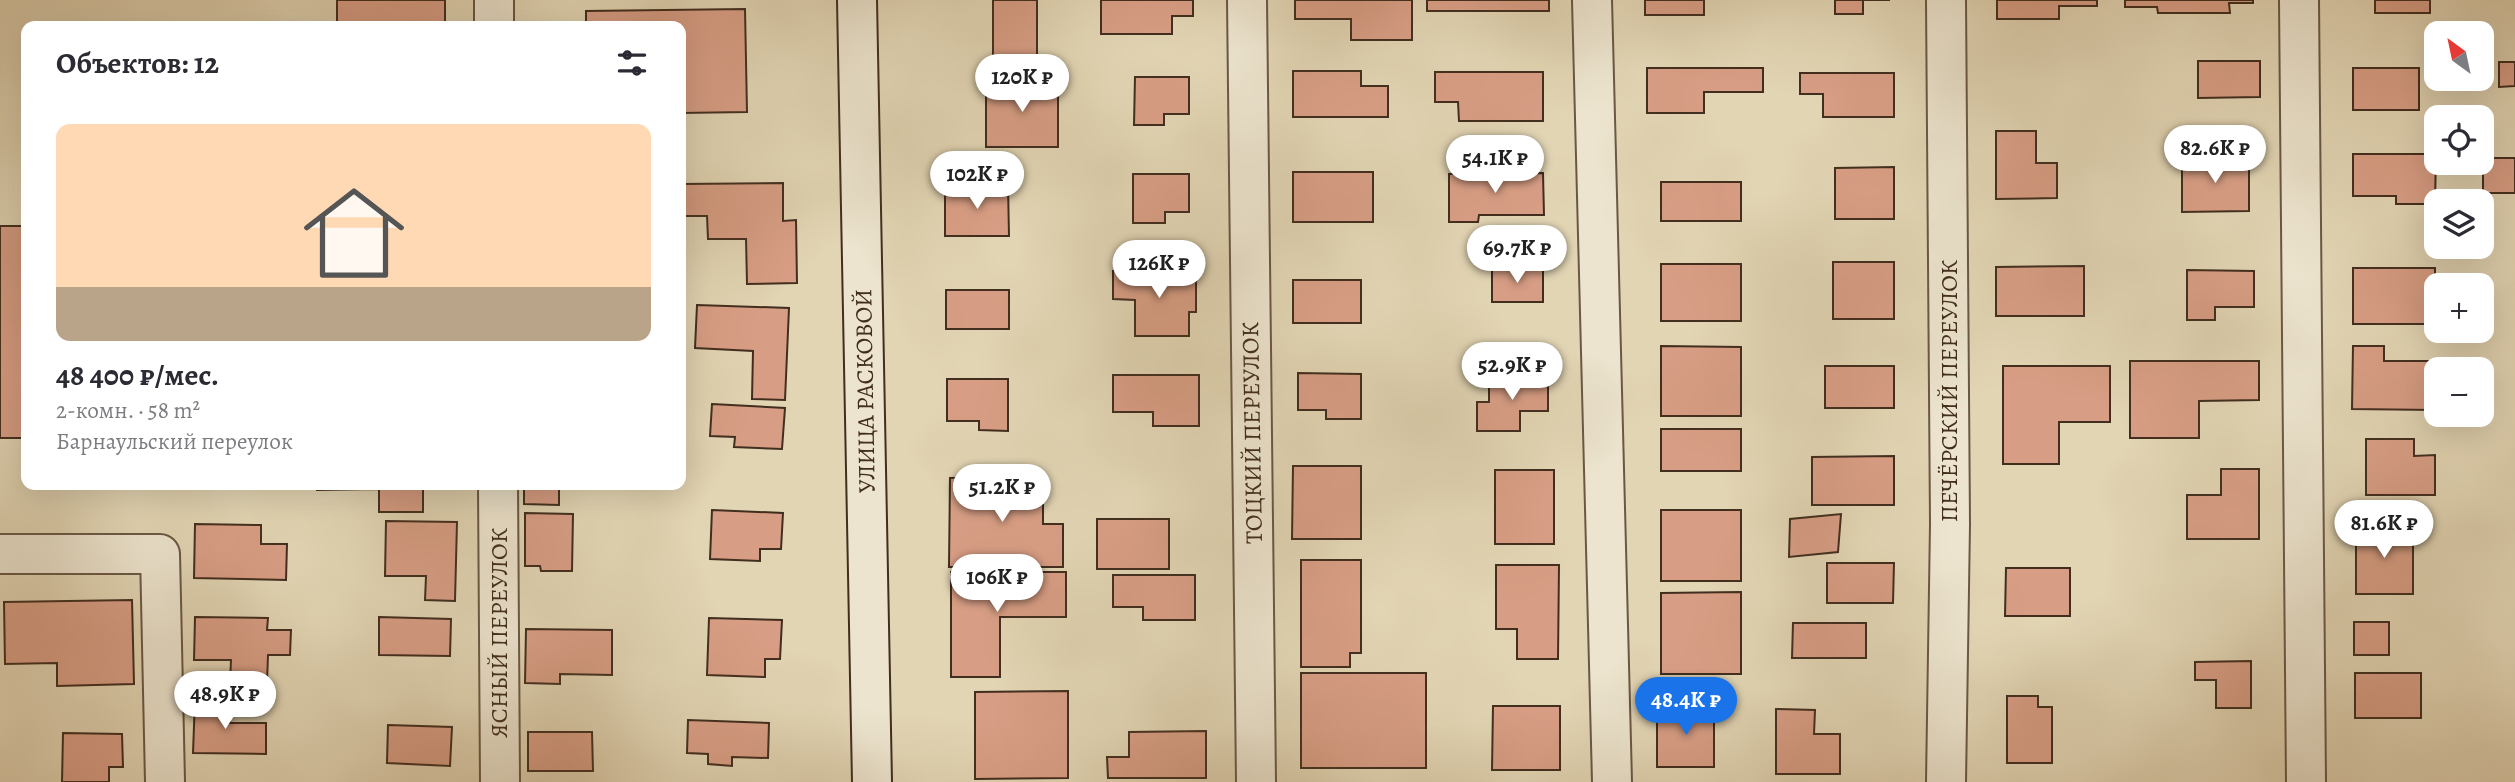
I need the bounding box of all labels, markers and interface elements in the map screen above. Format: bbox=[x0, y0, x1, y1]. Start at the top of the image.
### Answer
north arrow bbox=[2424, 21, 2494, 91]
map controls bbox=[2424, 21, 2494, 427]
text: Объектов: 12 bbox=[56, 43, 219, 83]
icon: filters bbox=[613, 44, 651, 82]
pin: 120K ₽ bbox=[965, 54, 1079, 114]
text: 120K ₽ bbox=[991, 61, 1053, 92]
button: locate bbox=[2424, 105, 2494, 175]
pin: 82.6K ₽ bbox=[2150, 125, 2280, 185]
text: 82.6K ₽ bbox=[2180, 132, 2250, 163]
pin: 54.1K ₽ bbox=[1430, 136, 1560, 195]
text: 54.1K ₽ bbox=[1462, 142, 1528, 173]
pin: 102K ₽ bbox=[920, 152, 1034, 211]
text: 102K ₽ bbox=[946, 158, 1008, 189]
icon: home bbox=[291, 170, 417, 296]
button: layers bbox=[2424, 189, 2494, 259]
pin: 69.7K ₽ bbox=[1452, 226, 1582, 285]
text: 69.7K ₽ bbox=[1483, 232, 1551, 263]
pin: 126K ₽ bbox=[1102, 240, 1216, 300]
text: 126K ₽ bbox=[1129, 247, 1189, 278]
street label: ПЕЧЁРСКИЙ ПЕРЕУЛОК bbox=[1933, 259, 1965, 522]
button: + bbox=[2424, 273, 2494, 343]
street label: УЛИЦА РАСКОВОЙ bbox=[847, 289, 883, 493]
street label: ТОЦКИЙ ПЕРЕУЛОК bbox=[1234, 321, 1270, 544]
pin: 52.9K ₽ bbox=[1447, 342, 1577, 402]
text: 52.9K ₽ bbox=[1478, 349, 1546, 380]
text: 48 400 ₽/мес. bbox=[56, 355, 219, 395]
button: − bbox=[2424, 357, 2494, 427]
text: 2-комн. · 58 m² bbox=[56, 395, 200, 426]
text: Барнаульский переулок bbox=[56, 426, 293, 457]
pin: 51.2K ₽ bbox=[937, 464, 1067, 524]
text: 51.2K ₽ bbox=[969, 471, 1035, 502]
pin: 81.6K ₽ bbox=[2319, 500, 2449, 560]
text: 81.6K ₽ bbox=[2350, 507, 2418, 538]
street label: ЯСНЫЙ ПЕРЕУЛОК bbox=[483, 527, 515, 738]
pin: 106K ₽ bbox=[940, 554, 1054, 614]
text: 106K ₽ bbox=[966, 561, 1028, 592]
pin: 48.9K ₽ bbox=[160, 672, 290, 731]
text: 48.9K ₽ bbox=[190, 678, 260, 709]
pin: 48.4K ₽ bbox=[1621, 678, 1751, 737]
text: 48.4K ₽ bbox=[1651, 684, 1721, 715]

